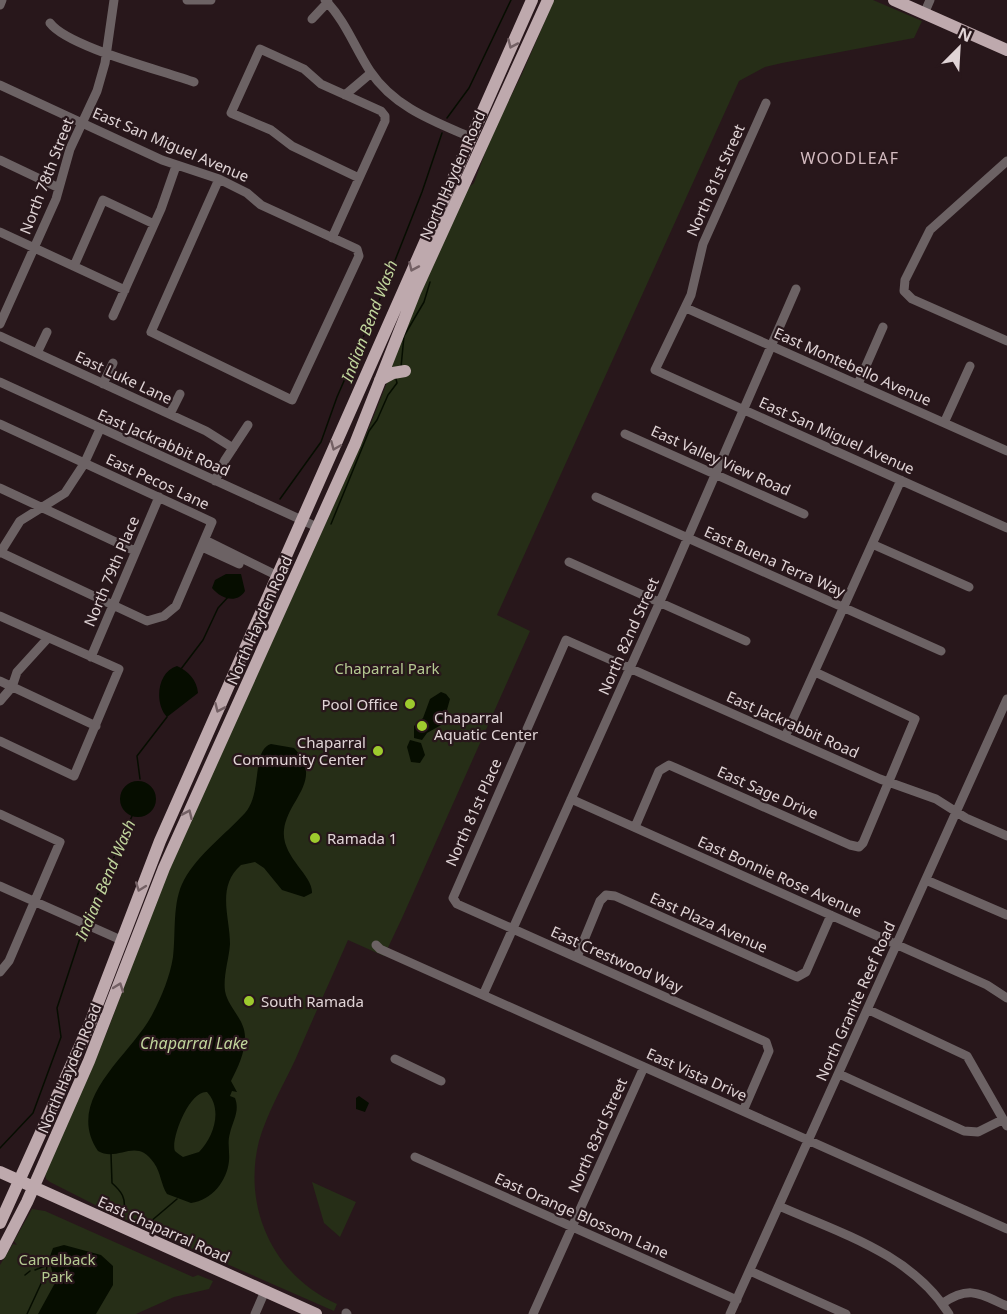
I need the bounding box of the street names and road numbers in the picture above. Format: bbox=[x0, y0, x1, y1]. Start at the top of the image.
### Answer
street label: East San Miguel Avenue bbox=[90, 102, 252, 186]
street label: North Hayden Road bbox=[415, 107, 489, 243]
street label: North 78th Street bbox=[15, 115, 78, 237]
street label: North 81st Street bbox=[681, 120, 749, 239]
street label: East Montebello Avenue bbox=[771, 322, 935, 410]
street label: East Luke Lane bbox=[72, 346, 176, 408]
street label: East San Miguel Avenue bbox=[756, 392, 918, 478]
street label: East Jackrabbit Road bbox=[95, 404, 233, 480]
street label: East Valley View Road bbox=[648, 420, 794, 500]
street label: East Pecos Lane bbox=[103, 448, 213, 514]
street label: North 79th Place bbox=[79, 513, 143, 629]
street label: East Buena Terra Way bbox=[701, 521, 849, 601]
street label: North Hayden Road bbox=[222, 552, 296, 688]
street label: North 82nd Street bbox=[593, 574, 663, 698]
street label: East Jackrabbit Road bbox=[724, 686, 862, 762]
street label: North 81st Place bbox=[440, 755, 506, 869]
street label: East Sage Drive bbox=[714, 761, 822, 823]
street label: East Bonnie Rose Avenue bbox=[695, 831, 865, 921]
street label: East Plaza Avenue bbox=[647, 887, 771, 957]
street label: North Granite Reef Road bbox=[811, 918, 899, 1084]
street label: East Crestwood Way bbox=[548, 921, 686, 997]
street label: North Hayden Road bbox=[33, 1000, 105, 1136]
street label: East Vista Drive bbox=[644, 1043, 750, 1105]
street label: North 83rd Street bbox=[563, 1074, 631, 1195]
street label: East Orange Blossom Lane bbox=[492, 1168, 672, 1262]
street label: East Chaparral Road bbox=[95, 1191, 233, 1267]

